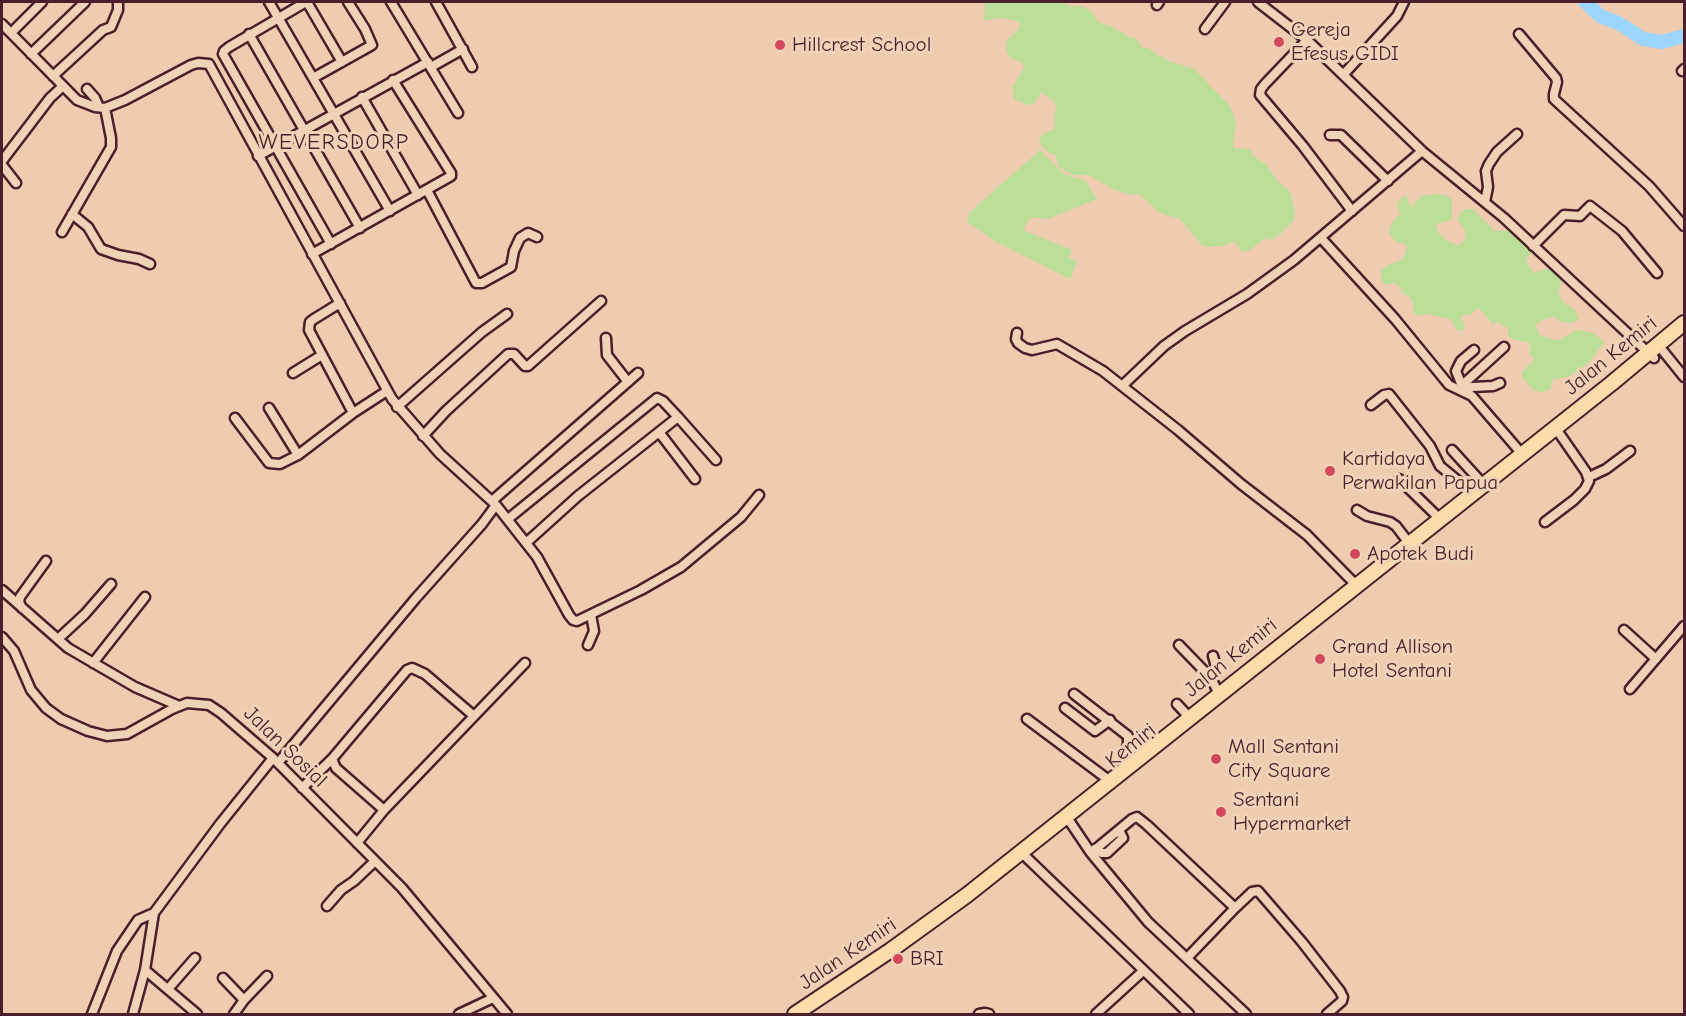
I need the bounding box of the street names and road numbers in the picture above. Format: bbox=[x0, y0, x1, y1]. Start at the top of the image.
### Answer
street label: Jalan Kemiri bbox=[1560, 311, 1662, 401]
street label: Jalan Kemiri bbox=[1180, 613, 1282, 703]
street label: Jalan Sosial bbox=[238, 701, 332, 793]
street label: Kemiri bbox=[1101, 718, 1161, 774]
street label: Jalan Kemiri bbox=[795, 912, 901, 996]

